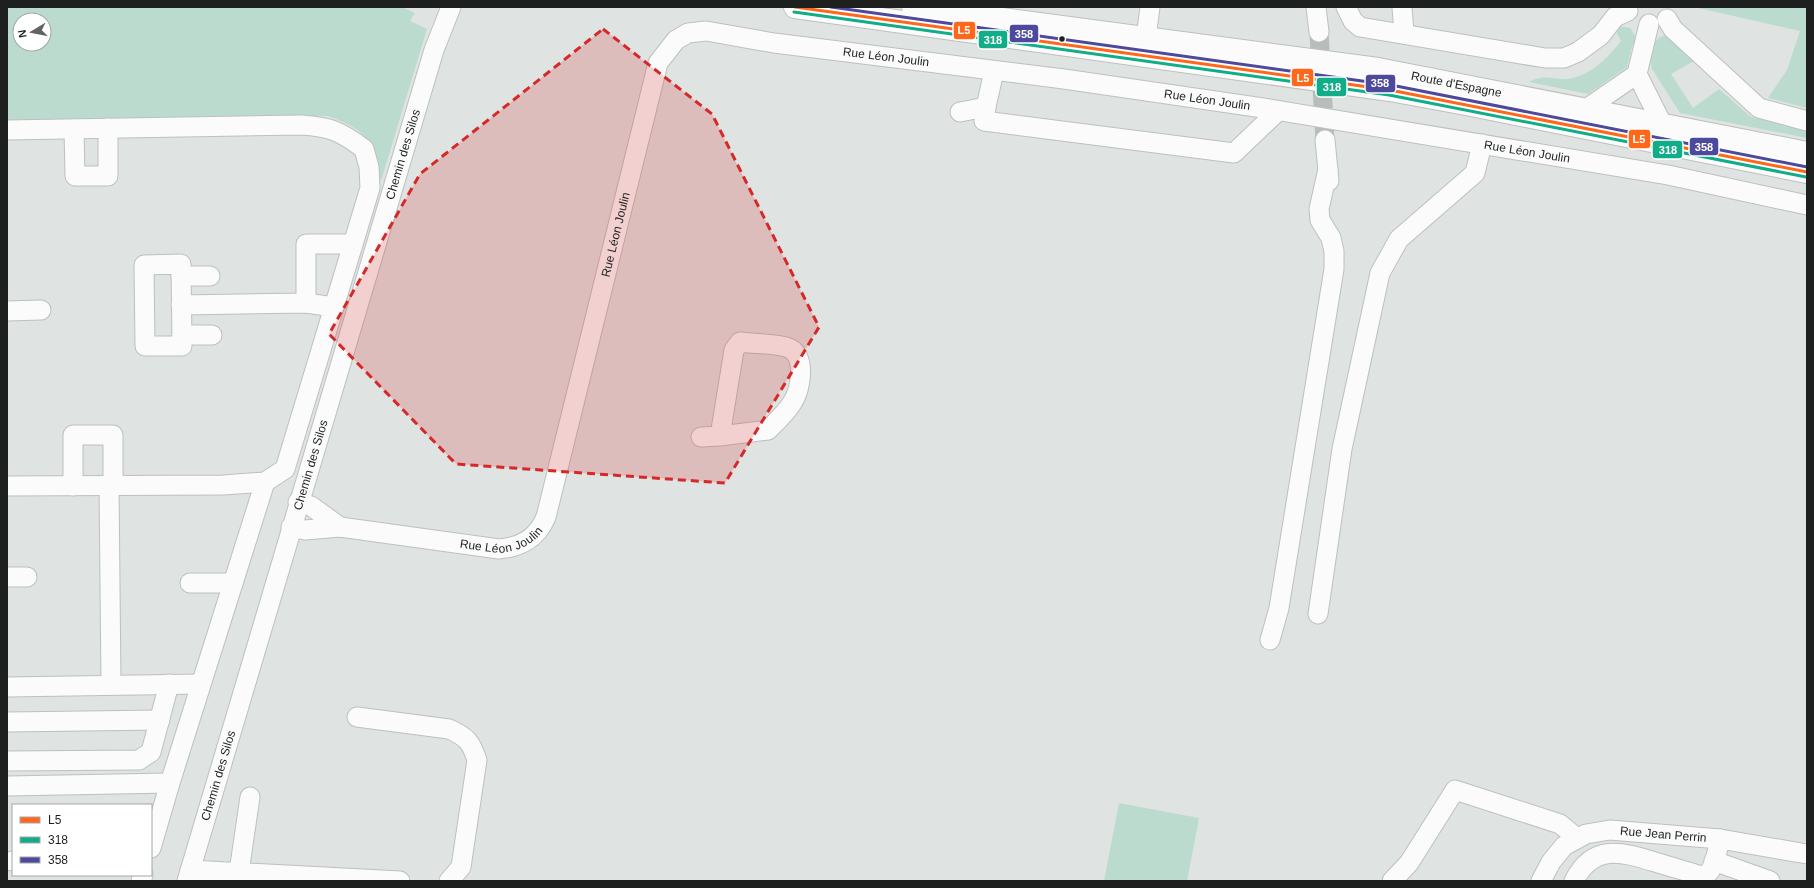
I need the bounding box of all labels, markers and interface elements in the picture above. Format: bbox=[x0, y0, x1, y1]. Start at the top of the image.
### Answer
north arrow bbox=[12, 12, 52, 52]
line badge: L5 bbox=[953, 21, 976, 40]
text: L5 bbox=[958, 24, 970, 36]
line badge: 358 bbox=[1009, 24, 1039, 43]
text: 358 bbox=[1015, 28, 1033, 40]
text: N bbox=[16, 29, 29, 39]
line badge: 318 bbox=[978, 30, 1008, 49]
text: 318 bbox=[984, 34, 1002, 46]
unlabelled marker bbox=[1057, 34, 1067, 44]
street label: Rue Léon Joulin bbox=[842, 45, 930, 69]
line badge: L5 bbox=[1291, 68, 1314, 87]
street label: Route d'Espagne bbox=[1410, 69, 1503, 100]
text: L5 bbox=[1297, 72, 1309, 84]
line badge: 358 bbox=[1365, 74, 1396, 93]
line badge: 318 bbox=[1316, 77, 1347, 97]
text: 358 bbox=[1371, 77, 1389, 89]
text: 318 bbox=[1323, 81, 1341, 93]
street label: Rue Léon Joulin bbox=[1163, 87, 1251, 113]
street label: Chemin des Silos bbox=[383, 108, 423, 201]
line badge: L5 bbox=[1628, 129, 1651, 149]
text: L5 bbox=[1633, 133, 1645, 145]
line badge: 358 bbox=[1689, 137, 1719, 156]
street label: Rue Léon Joulin bbox=[1483, 138, 1571, 166]
line badge: 318 bbox=[1652, 140, 1683, 159]
text: 358 bbox=[1695, 141, 1713, 153]
text: 318 bbox=[1659, 144, 1677, 156]
street label: Rue Léon Joulin bbox=[598, 191, 633, 279]
street label: Chemin des Silos bbox=[291, 418, 331, 512]
street label: Rue Léon Joulin bbox=[459, 524, 545, 556]
street label: Chemin des Silos bbox=[198, 729, 238, 822]
legend bbox=[12, 804, 152, 876]
text: L5 bbox=[48, 813, 62, 827]
street label: Rue Jean Perrin bbox=[1619, 824, 1707, 845]
text: 318 bbox=[48, 833, 68, 847]
text: 358 bbox=[48, 853, 68, 867]

